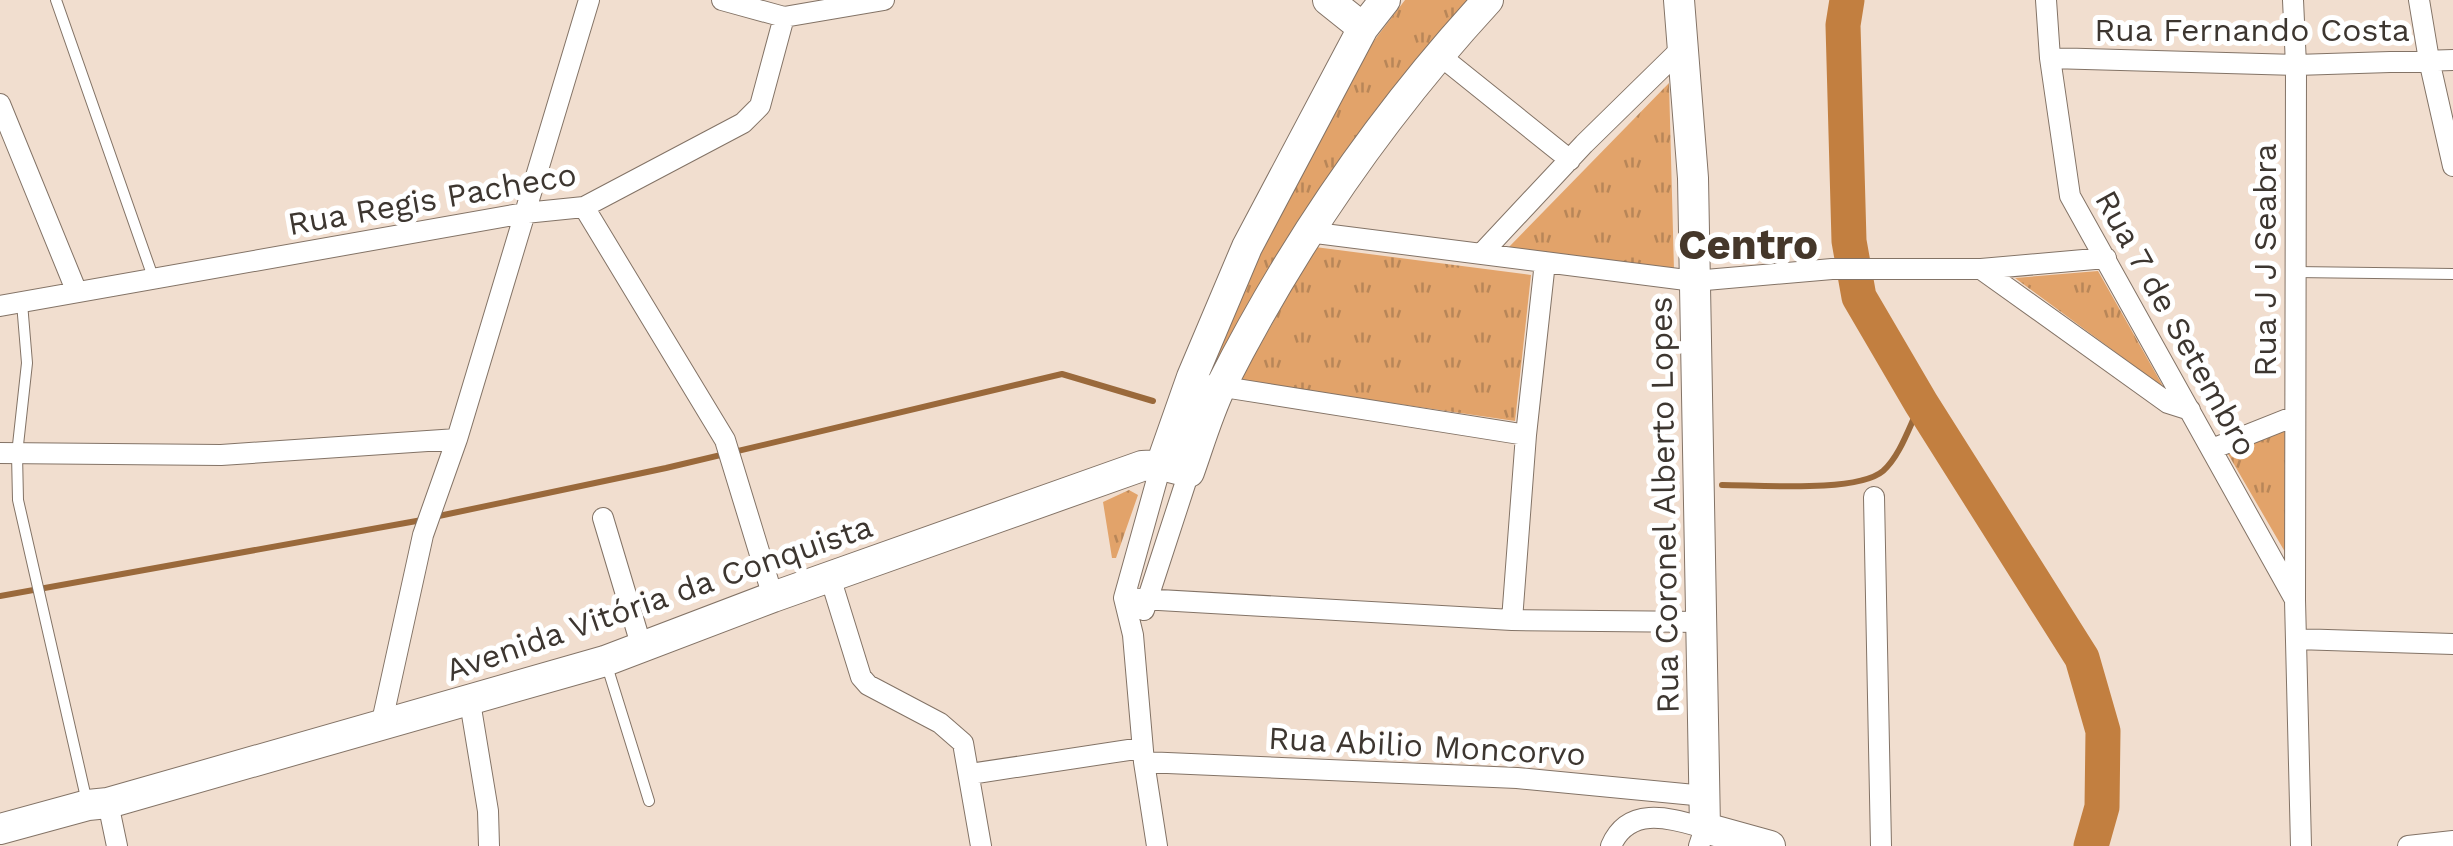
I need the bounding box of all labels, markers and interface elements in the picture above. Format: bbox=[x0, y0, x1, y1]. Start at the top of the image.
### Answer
street label: Rua Fernando Costa bbox=[2094, 11, 2410, 49]
street label: Rua J J Seabra bbox=[2246, 143, 2284, 377]
street label: Rua Regis Pacheco bbox=[285, 155, 579, 243]
street label: Rua 7 de Setembro bbox=[2087, 184, 2265, 462]
district label: Centro bbox=[1678, 220, 1818, 269]
street label: Rua Coronel Alberto Lopes bbox=[1641, 296, 1687, 714]
street label: Avenida Vitória da Conquista bbox=[441, 507, 877, 689]
street label: Rua Abilio Moncorvo bbox=[1267, 719, 1587, 773]

